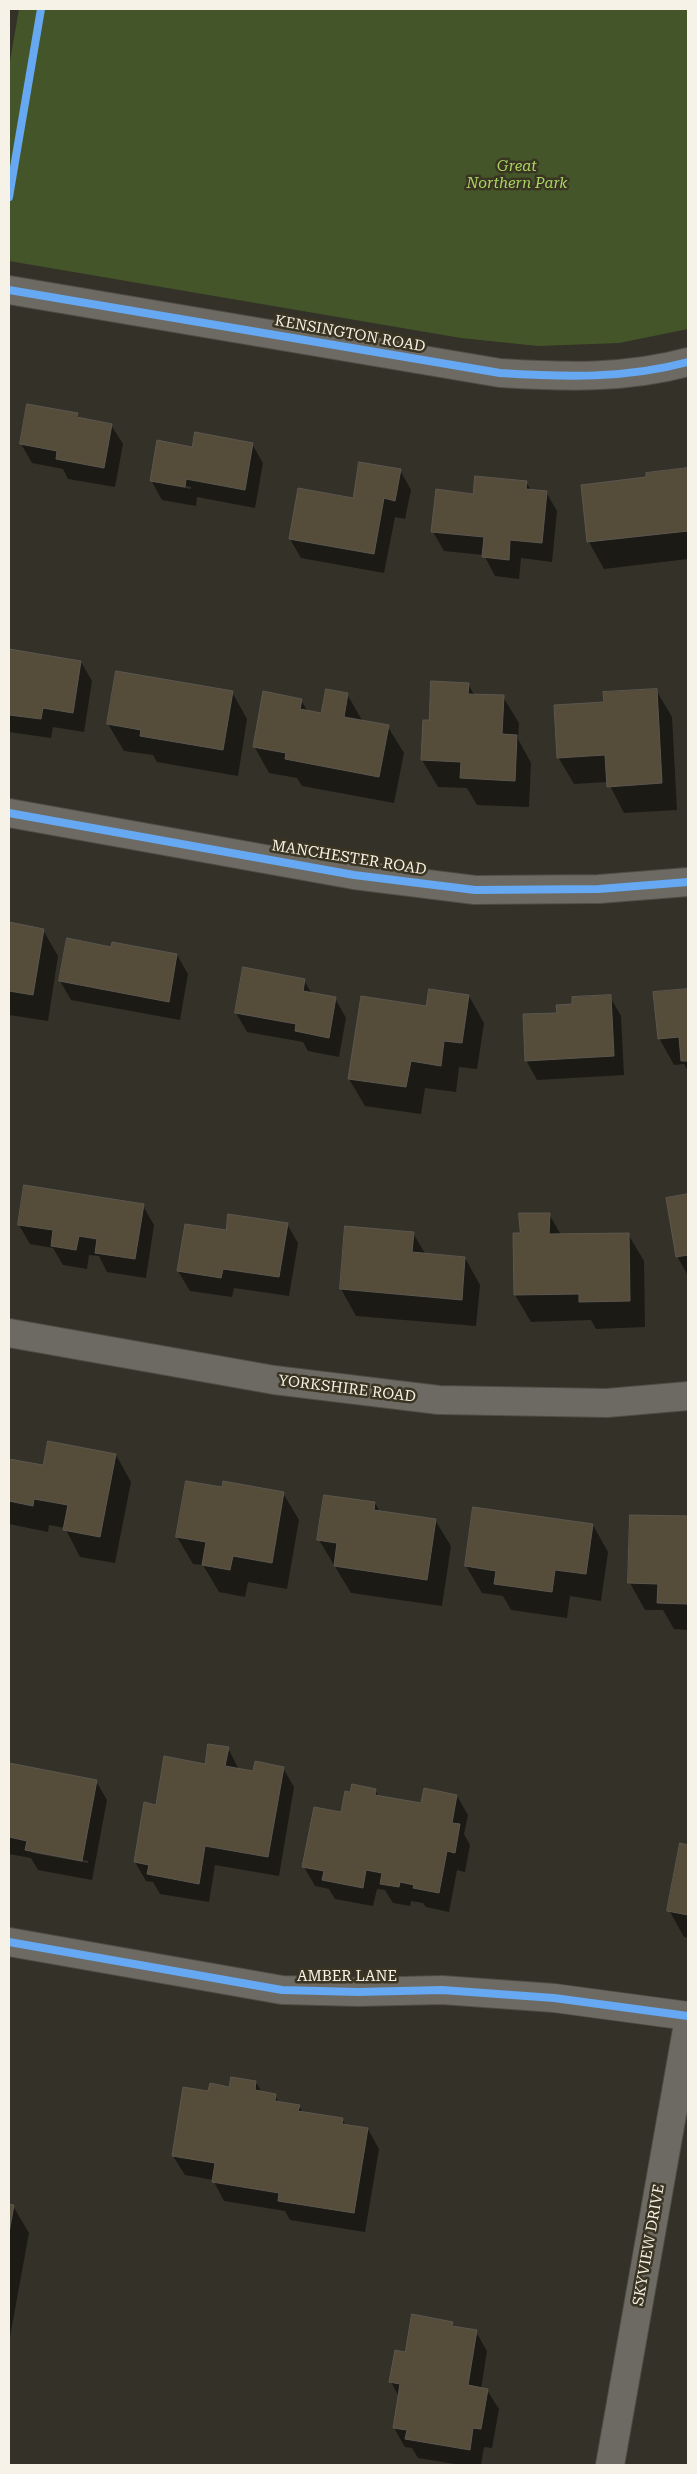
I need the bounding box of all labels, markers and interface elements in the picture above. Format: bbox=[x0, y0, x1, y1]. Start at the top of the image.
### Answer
park label: Great Northern Park bbox=[467, 158, 567, 193]
street label: KENSINGTON ROAD bbox=[273, 312, 427, 356]
street label: MANCHESTER ROAD bbox=[270, 837, 428, 879]
street label: YORKSHIRE ROAD bbox=[277, 1372, 417, 1406]
street label: AMBER LANE bbox=[297, 1968, 397, 1986]
street label: SKYVIEW DRIVE bbox=[629, 2183, 669, 2307]

